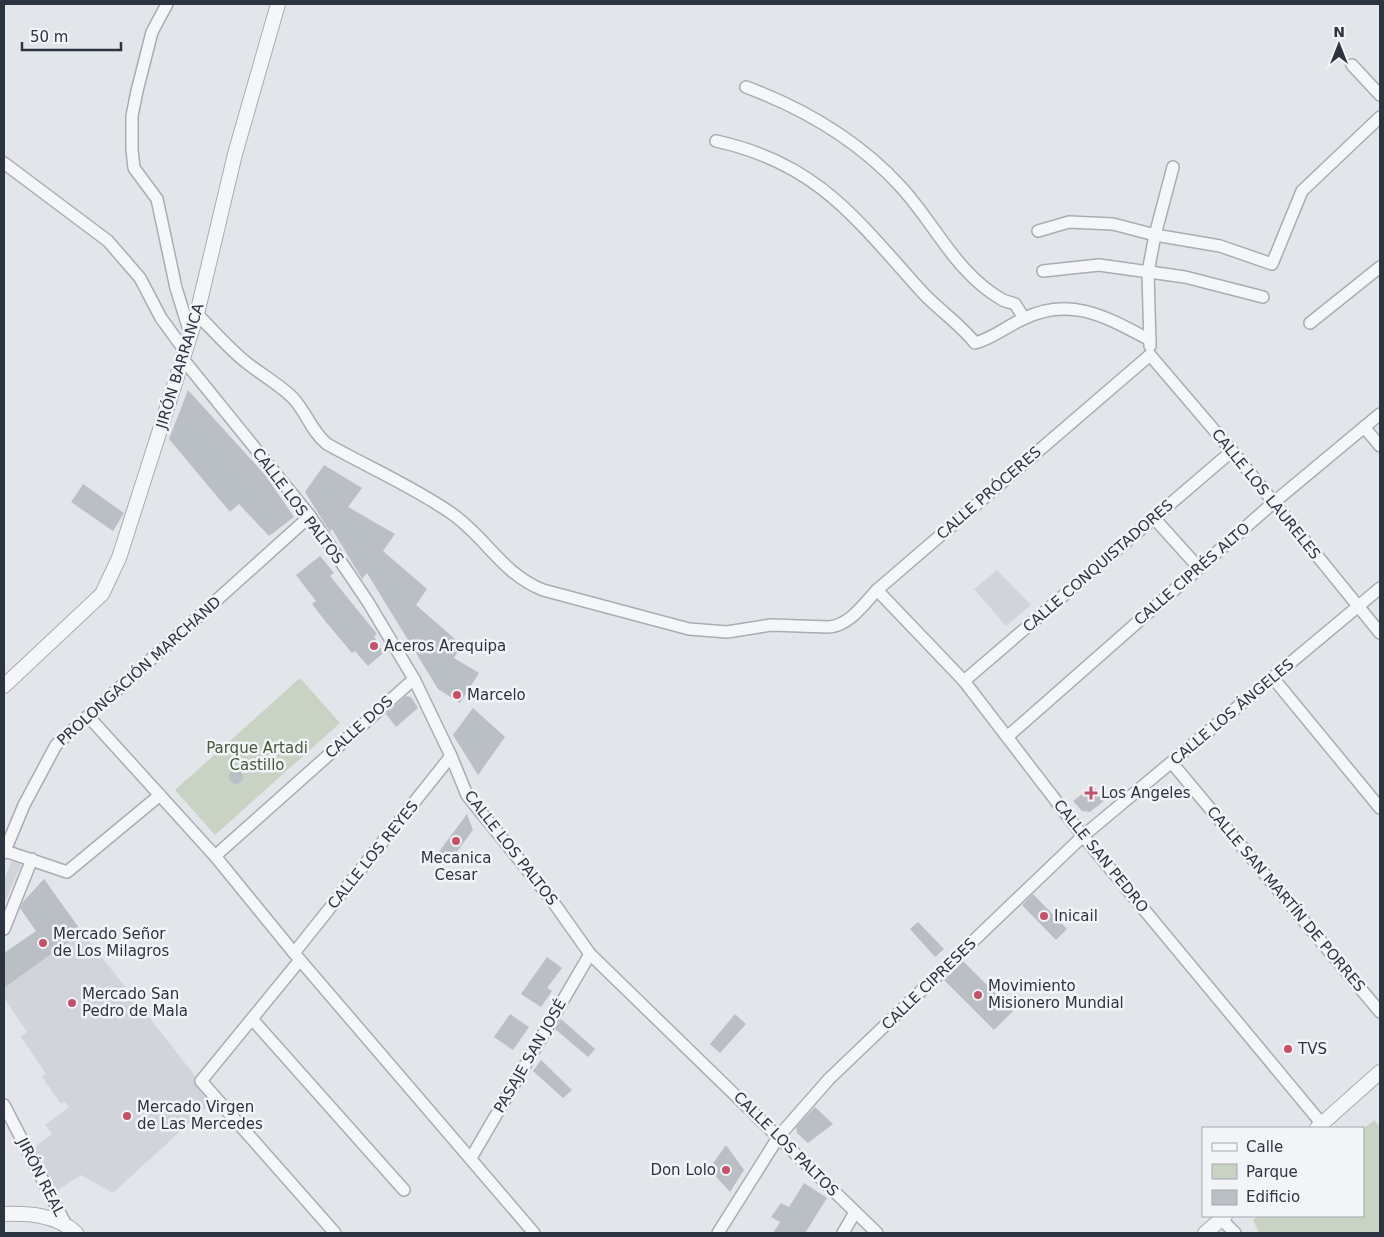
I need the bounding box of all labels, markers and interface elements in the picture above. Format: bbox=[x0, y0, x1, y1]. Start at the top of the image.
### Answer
scale bar bbox=[22, 20, 121, 52]
north arrow bbox=[1314, 20, 1364, 70]
text: N bbox=[1333, 24, 1345, 40]
text: 50 m bbox=[30, 28, 68, 46]
street label: JIRÓN BARRANCA bbox=[151, 300, 208, 432]
street label: CALLE LOS LAURELES bbox=[1208, 425, 1324, 563]
street label: CALLE PRÓCERES bbox=[932, 442, 1045, 543]
street label: CALLE LOS PALTOS bbox=[248, 444, 348, 568]
street label: CALLE CONQUISTADORES bbox=[1019, 496, 1177, 636]
street label: CALLE CIPRÉS ALTO bbox=[1130, 518, 1254, 629]
street label: PROLONGACIÓN MARCHAND bbox=[53, 592, 225, 749]
place label: Aceros Arequipa bbox=[384, 637, 506, 655]
marker: Aceros Arequipa bbox=[368, 640, 380, 652]
street label: CALLE LOS ÁNGELES bbox=[1166, 654, 1297, 769]
place label: Marcelo bbox=[467, 686, 526, 704]
marker: Marcelo bbox=[451, 689, 463, 701]
street label: CALLE DOS bbox=[322, 692, 396, 762]
park label: Parque Artadi Castillo bbox=[206, 739, 308, 774]
place label: Los Angeles bbox=[1101, 784, 1191, 802]
street label: CALLE LOS PALTOS bbox=[461, 787, 561, 909]
marker: Los Angeles bbox=[1085, 787, 1097, 799]
street label: CALLE SAN PEDRO bbox=[1050, 796, 1152, 916]
street label: CALLE LOS REYES bbox=[324, 797, 422, 913]
street label: CALLE SAN MARTÍN DE PORRES bbox=[1203, 802, 1370, 995]
marker: Mecanica Cesar bbox=[450, 835, 462, 847]
place label: Mecanica Cesar bbox=[421, 849, 491, 884]
place label: Inicail bbox=[1054, 907, 1098, 925]
marker: Inicail bbox=[1038, 910, 1050, 922]
place label: Mercado Señor de Los Milagros bbox=[53, 925, 169, 960]
street label: CALLE CIPRESES bbox=[878, 934, 980, 1034]
marker: Mercado Señor de Los Milagros bbox=[37, 937, 49, 949]
place label: Movimiento Misionero Mundial bbox=[988, 977, 1124, 1012]
place label: Mercado San Pedro de Mala bbox=[82, 985, 188, 1020]
marker: Movimiento Misionero Mundial bbox=[972, 989, 984, 1001]
street label: PASAJE SAN JOSÉ bbox=[489, 995, 570, 1116]
marker: Mercado San Pedro de Mala bbox=[66, 997, 78, 1009]
place label: TVS bbox=[1297, 1040, 1327, 1058]
marker: TVS bbox=[1282, 1043, 1294, 1055]
street label: CALLE LOS PALTOS bbox=[730, 1088, 842, 1200]
place label: Mercado Virgen de Las Mercedes bbox=[137, 1098, 263, 1133]
marker: Mercado Virgen de Las Mercedes bbox=[121, 1110, 133, 1122]
legend bbox=[1202, 1127, 1364, 1217]
street label: JIRÓN REAL bbox=[13, 1133, 70, 1220]
text: Calle bbox=[1246, 1138, 1283, 1156]
place label: Don Lolo bbox=[650, 1161, 716, 1179]
text: Parque bbox=[1246, 1163, 1298, 1181]
marker: Don Lolo bbox=[720, 1164, 732, 1176]
text: Edificio bbox=[1246, 1188, 1300, 1206]

